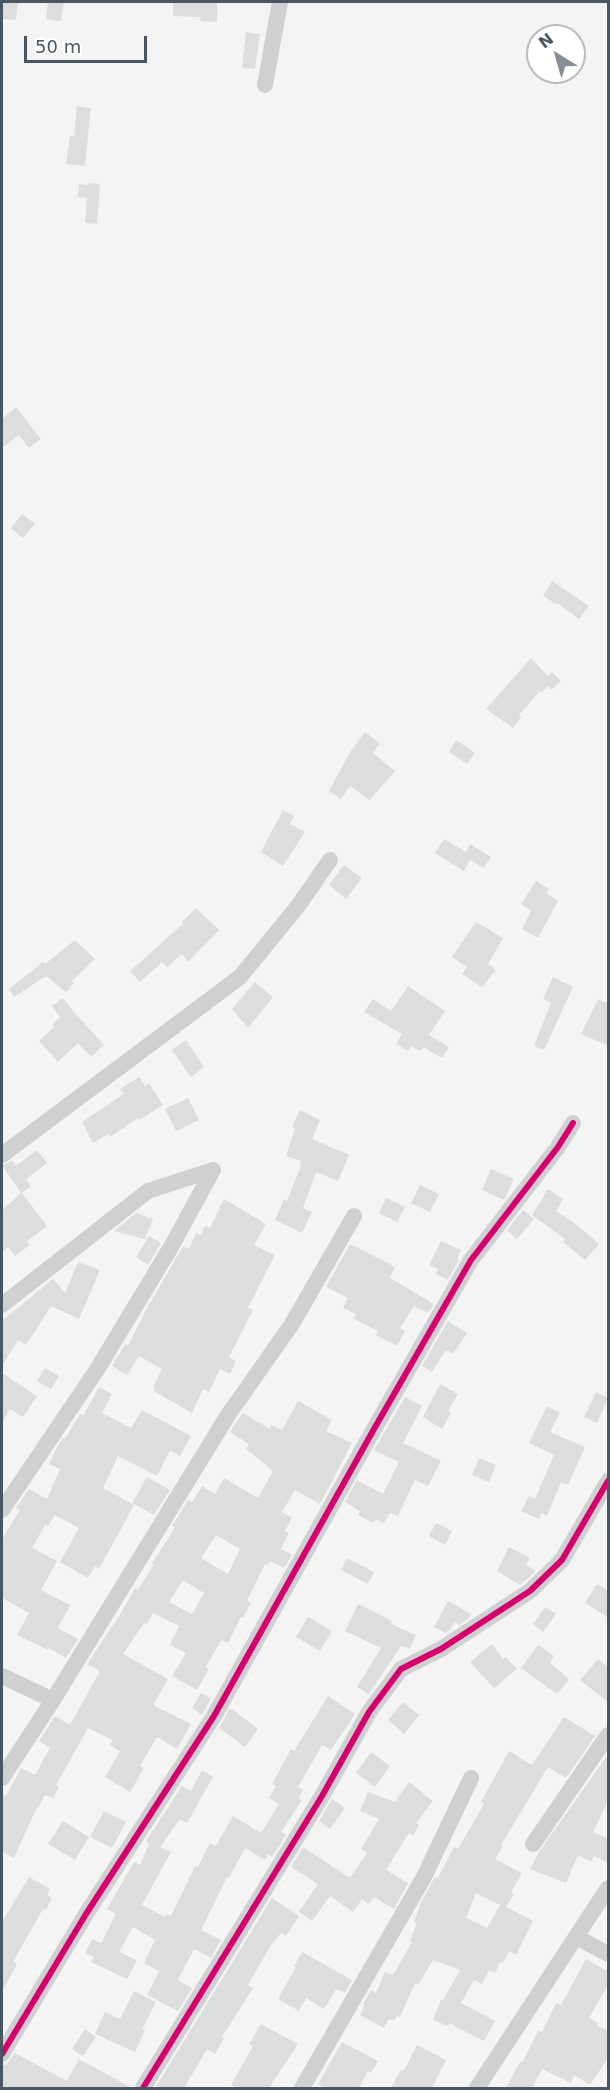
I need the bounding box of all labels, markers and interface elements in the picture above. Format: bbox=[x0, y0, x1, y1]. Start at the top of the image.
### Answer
scale bar bbox=[27, 24, 150, 62]
north arrow bbox=[526, 24, 586, 84]
text: N bbox=[535, 29, 557, 52]
text: 50 m bbox=[35, 36, 81, 57]

